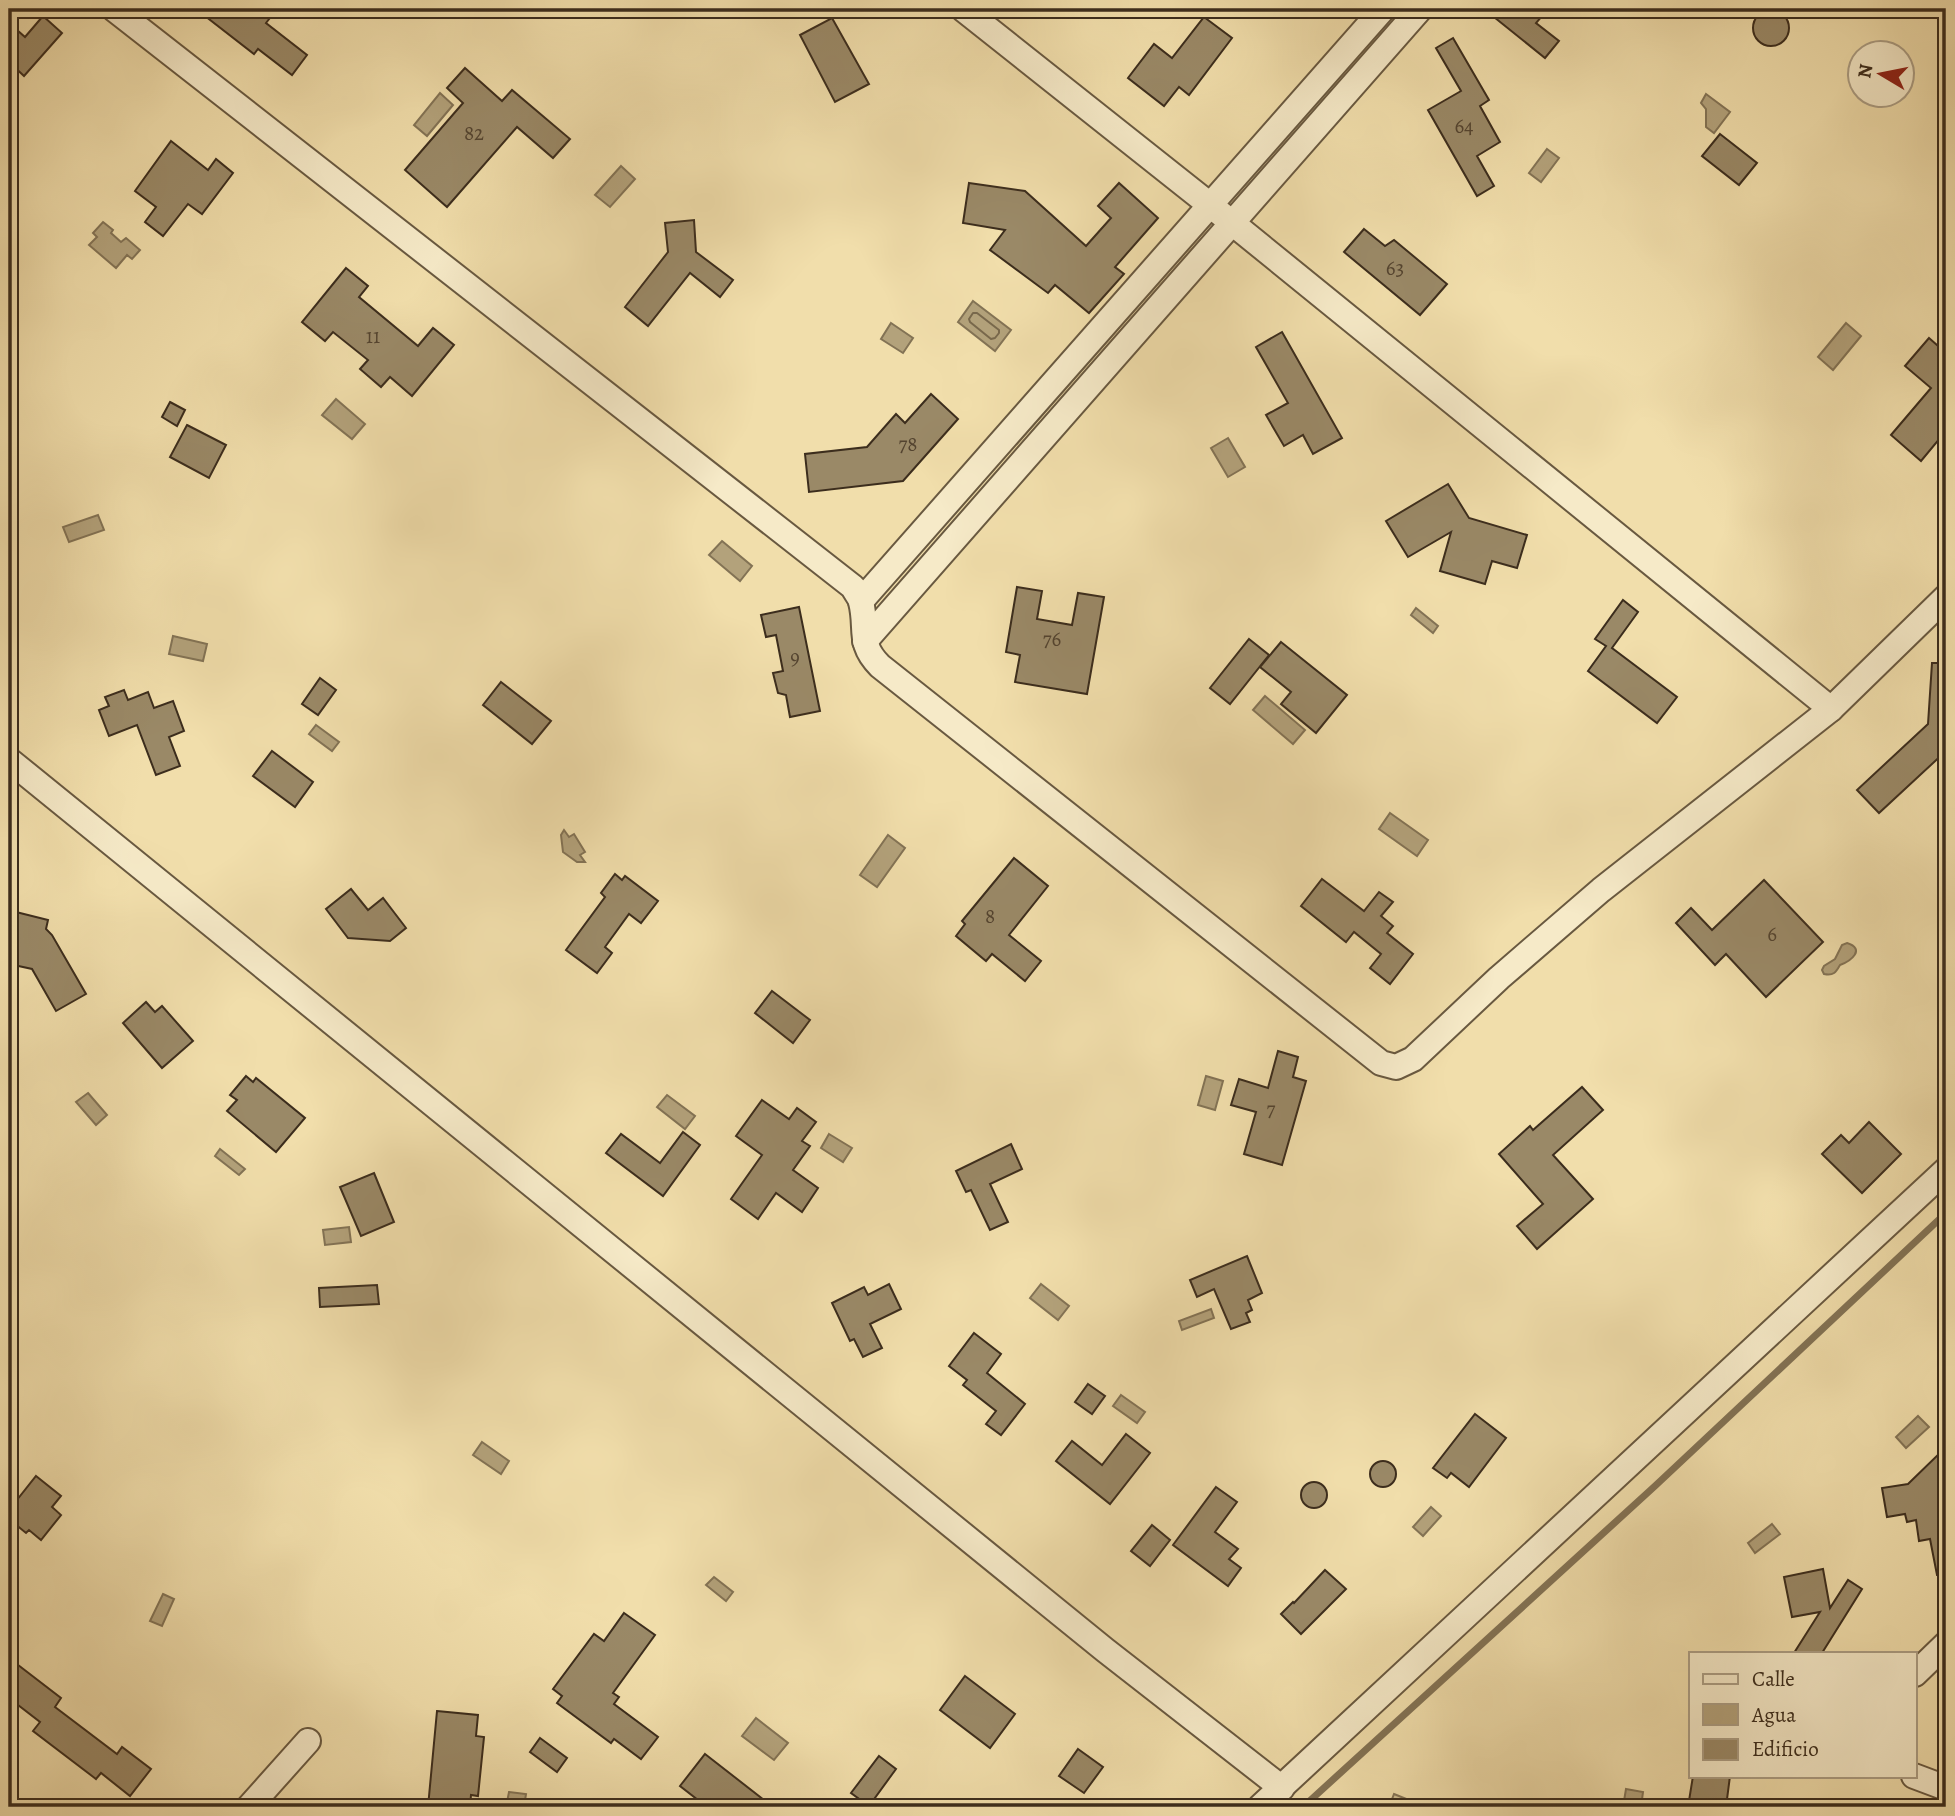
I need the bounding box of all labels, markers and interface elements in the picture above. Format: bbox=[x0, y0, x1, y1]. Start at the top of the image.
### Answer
north arrow bbox=[1846, 38, 1916, 108]
text: N bbox=[1851, 62, 1879, 80]
house number: 64 bbox=[1454, 112, 1474, 140]
house number: 82 bbox=[464, 119, 484, 147]
house number: 63 bbox=[1386, 254, 1404, 282]
house number: 11 bbox=[366, 322, 380, 350]
house number: 78 bbox=[898, 430, 918, 458]
house number: 76 bbox=[1043, 625, 1062, 653]
house number: 9 bbox=[790, 643, 800, 671]
house number: 8 bbox=[985, 902, 995, 930]
house number: 6 bbox=[1767, 920, 1777, 948]
house number: 7 bbox=[1267, 1095, 1276, 1123]
legend bbox=[1689, 1652, 1916, 1778]
text: Calle bbox=[1752, 1665, 1795, 1693]
text: Agua bbox=[1751, 1701, 1796, 1729]
text: Edificio bbox=[1752, 1735, 1819, 1763]

